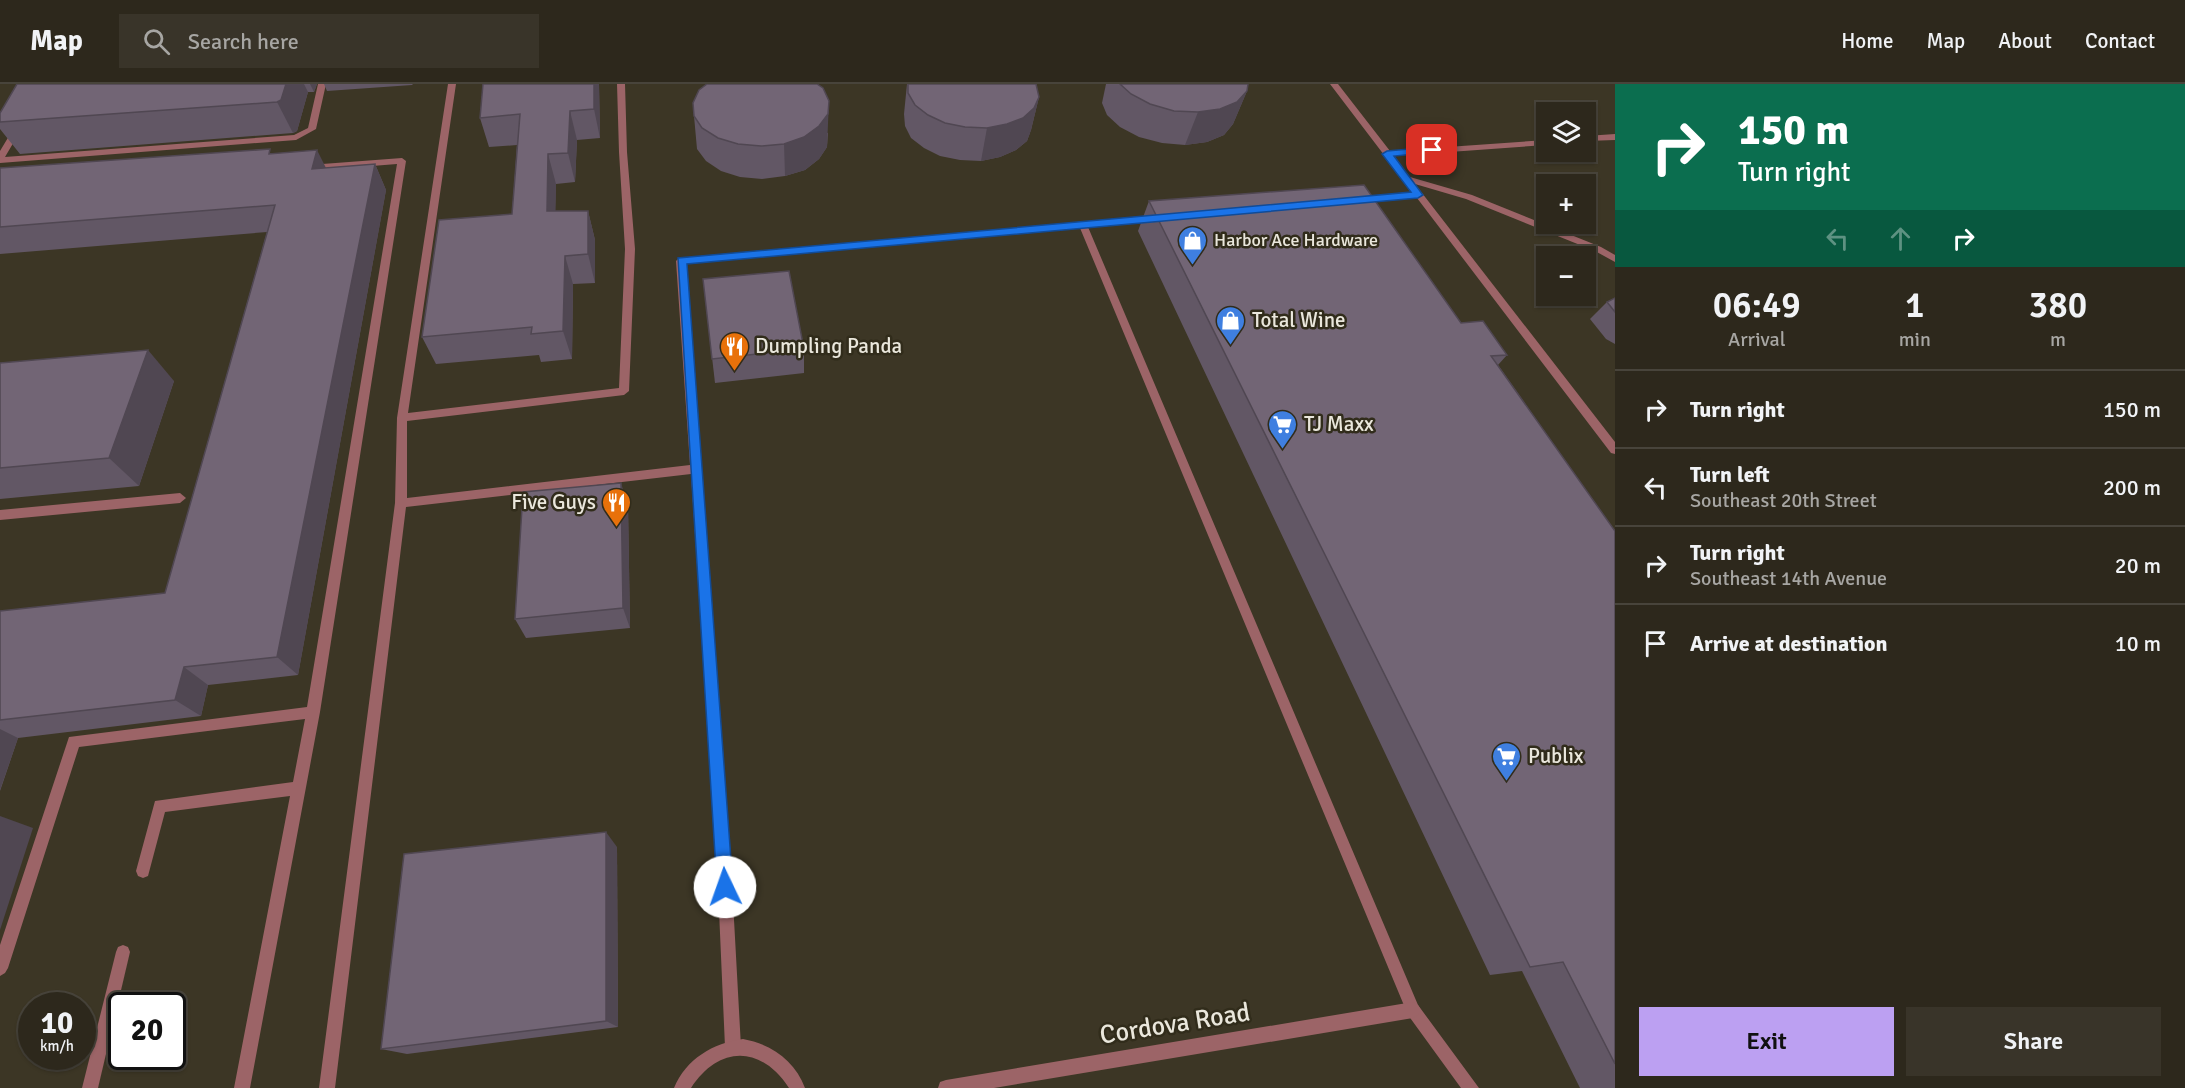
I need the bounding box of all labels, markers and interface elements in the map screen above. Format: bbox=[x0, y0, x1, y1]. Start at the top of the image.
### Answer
search box bbox=[119, 14, 539, 68]
text: Map bbox=[30, 24, 83, 58]
icon: search bbox=[140, 25, 173, 58]
text: Search here bbox=[188, 28, 299, 55]
text: Home bbox=[1841, 28, 1894, 54]
text: Map bbox=[1927, 28, 1965, 54]
text: About bbox=[1998, 28, 2052, 54]
text: Contact bbox=[2085, 28, 2155, 54]
map controls bbox=[1536, 102, 1596, 306]
button: layers bbox=[1536, 102, 1596, 162]
text: 150 m bbox=[1738, 105, 1849, 156]
icon: right bbox=[1639, 108, 1717, 186]
pin bbox=[1406, 124, 1457, 175]
icon: arrive bbox=[1415, 133, 1448, 166]
text: Turn right bbox=[1738, 156, 1851, 189]
button: + bbox=[1536, 174, 1596, 234]
icon: left bbox=[1821, 222, 1854, 255]
icon: ahead bbox=[1884, 222, 1917, 255]
icon: right bbox=[1947, 222, 1980, 255]
shop icon: Harbor Ace Hardware bbox=[1177, 224, 1209, 266]
place label: Harbor Ace Hardware bbox=[1214, 229, 1378, 251]
button: − bbox=[1536, 246, 1596, 306]
text: 06:49 bbox=[1713, 283, 1801, 328]
text: 1 bbox=[1905, 283, 1925, 328]
text: 380 bbox=[2029, 283, 2087, 328]
shop icon: Total Wine bbox=[1215, 304, 1247, 346]
place label: Total Wine bbox=[1252, 307, 1346, 333]
text: Arrival bbox=[1728, 327, 1786, 352]
text: min bbox=[1899, 327, 1931, 352]
text: m bbox=[2050, 327, 2066, 352]
restaurant icon: Dumpling Panda bbox=[718, 330, 750, 372]
place label: Dumpling Panda bbox=[755, 333, 902, 359]
icon: right bbox=[1639, 393, 1672, 426]
text: Turn right bbox=[1690, 396, 1785, 423]
text: 150 m bbox=[2103, 396, 2161, 423]
supermarket icon: TJ Maxx bbox=[1267, 408, 1299, 450]
place label: TJ Maxx bbox=[1304, 411, 1374, 437]
text: Turn left bbox=[1690, 461, 1770, 488]
icon: left bbox=[1639, 471, 1672, 504]
text: 200 m bbox=[2103, 474, 2161, 501]
restaurant icon: Five Guys bbox=[601, 486, 633, 528]
text: Southeast 20th Street bbox=[1690, 488, 1877, 513]
place label: Five Guys bbox=[511, 489, 596, 515]
text: Turn right bbox=[1690, 539, 1785, 566]
icon: right bbox=[1639, 549, 1672, 582]
text: 20 m bbox=[2115, 552, 2161, 579]
text: Southeast 14th Avenue bbox=[1690, 566, 1887, 591]
icon: arrive bbox=[1639, 627, 1672, 660]
text: Arrive at destination bbox=[1690, 630, 1887, 657]
text: 10 m bbox=[2115, 630, 2161, 657]
supermarket icon: Publix bbox=[1491, 740, 1523, 782]
place label: Publix bbox=[1528, 743, 1584, 769]
position arrow bbox=[693, 855, 757, 919]
speed limit sign: 20 bbox=[108, 992, 186, 1070]
street label: Cordova Road bbox=[1098, 996, 1252, 1052]
text: 10 bbox=[41, 1005, 73, 1042]
button: Exit bbox=[1639, 1007, 1894, 1076]
button: Share bbox=[1906, 1007, 2161, 1076]
text: km/h bbox=[40, 1037, 74, 1055]

